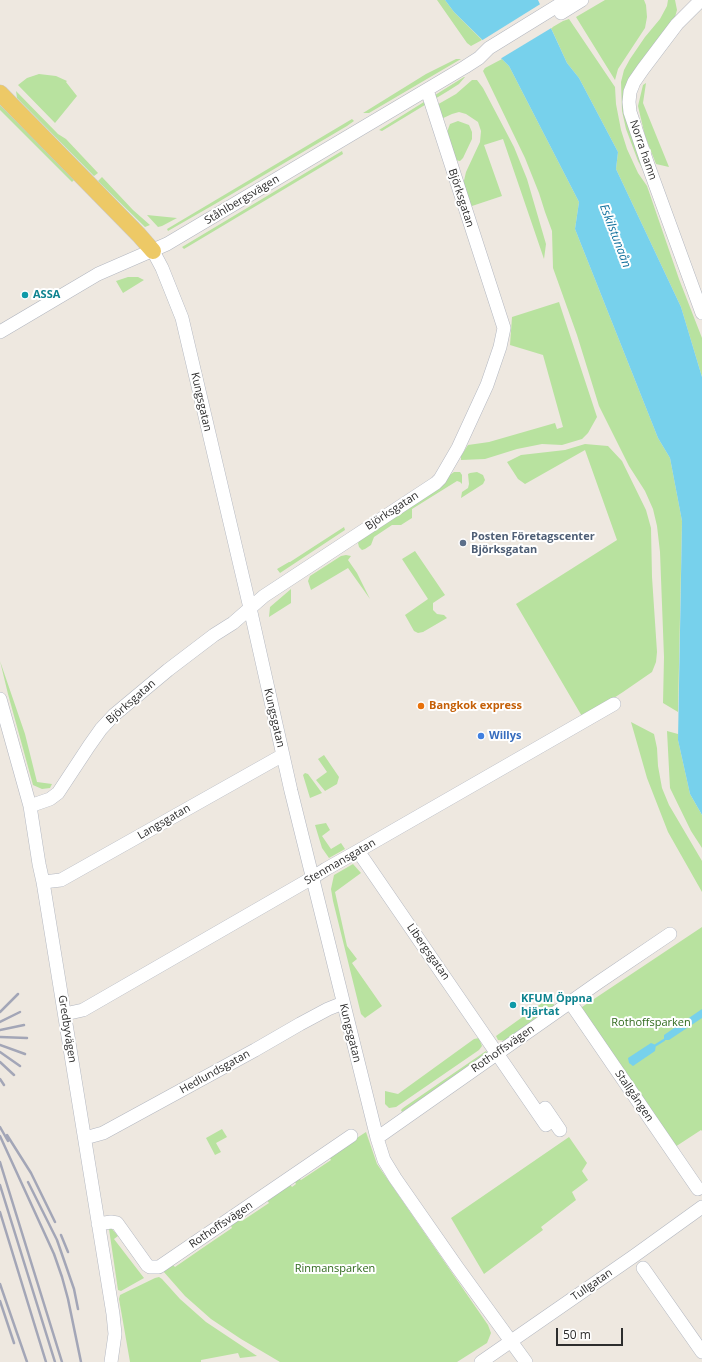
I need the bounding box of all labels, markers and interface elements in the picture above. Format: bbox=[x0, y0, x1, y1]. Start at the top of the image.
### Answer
street label: Norra hamn bbox=[627, 118, 659, 182]
street label: Björksgatan bbox=[445, 167, 477, 229]
street label: Ståhlbergsvägen bbox=[202, 173, 282, 227]
water label: Eskilstunaån bbox=[596, 202, 634, 270]
place label: ASSA bbox=[33, 288, 60, 302]
marker: ASSA bbox=[20, 290, 30, 300]
street label: Kungsgatan bbox=[188, 371, 214, 433]
street label: Björksgatan bbox=[363, 489, 421, 533]
place label: Posten Företagscenter Björksgatan bbox=[471, 530, 595, 556]
marker: Posten Företagscenter Björksgatan bbox=[458, 538, 468, 548]
street label: Björksgatan bbox=[104, 677, 158, 727]
street label: Kungsgatan bbox=[261, 687, 287, 749]
place label: Bangkok express bbox=[429, 699, 522, 713]
marker: Bangkok express bbox=[416, 701, 426, 711]
place label: Willys bbox=[489, 729, 521, 743]
marker: Willys bbox=[476, 731, 486, 741]
street label: Langsgatan bbox=[135, 802, 193, 842]
street label: Stenmansgatan bbox=[302, 836, 378, 888]
street label: Libergsgatan bbox=[404, 921, 452, 983]
place label: KFUM Öppna hjärtat bbox=[521, 992, 592, 1018]
street label: Gredbyvägen bbox=[55, 994, 79, 1064]
marker: KFUM Öppna hjärtat bbox=[508, 1000, 518, 1010]
street label: Kungsgatan bbox=[336, 1002, 364, 1064]
park label: Rothoffsparken bbox=[611, 1016, 691, 1030]
street label: Rothoffsvägen bbox=[469, 1022, 537, 1076]
street label: Hedlundsgatan bbox=[178, 1047, 252, 1097]
street label: Stallgången bbox=[612, 1068, 656, 1124]
street label: Rothoffsvägen bbox=[187, 1199, 255, 1251]
park label: Rinmansparken bbox=[295, 1262, 375, 1276]
street label: Tullgatan bbox=[569, 1266, 615, 1304]
scale bar bbox=[558, 1320, 625, 1346]
text: 50 m bbox=[563, 1326, 591, 1343]

